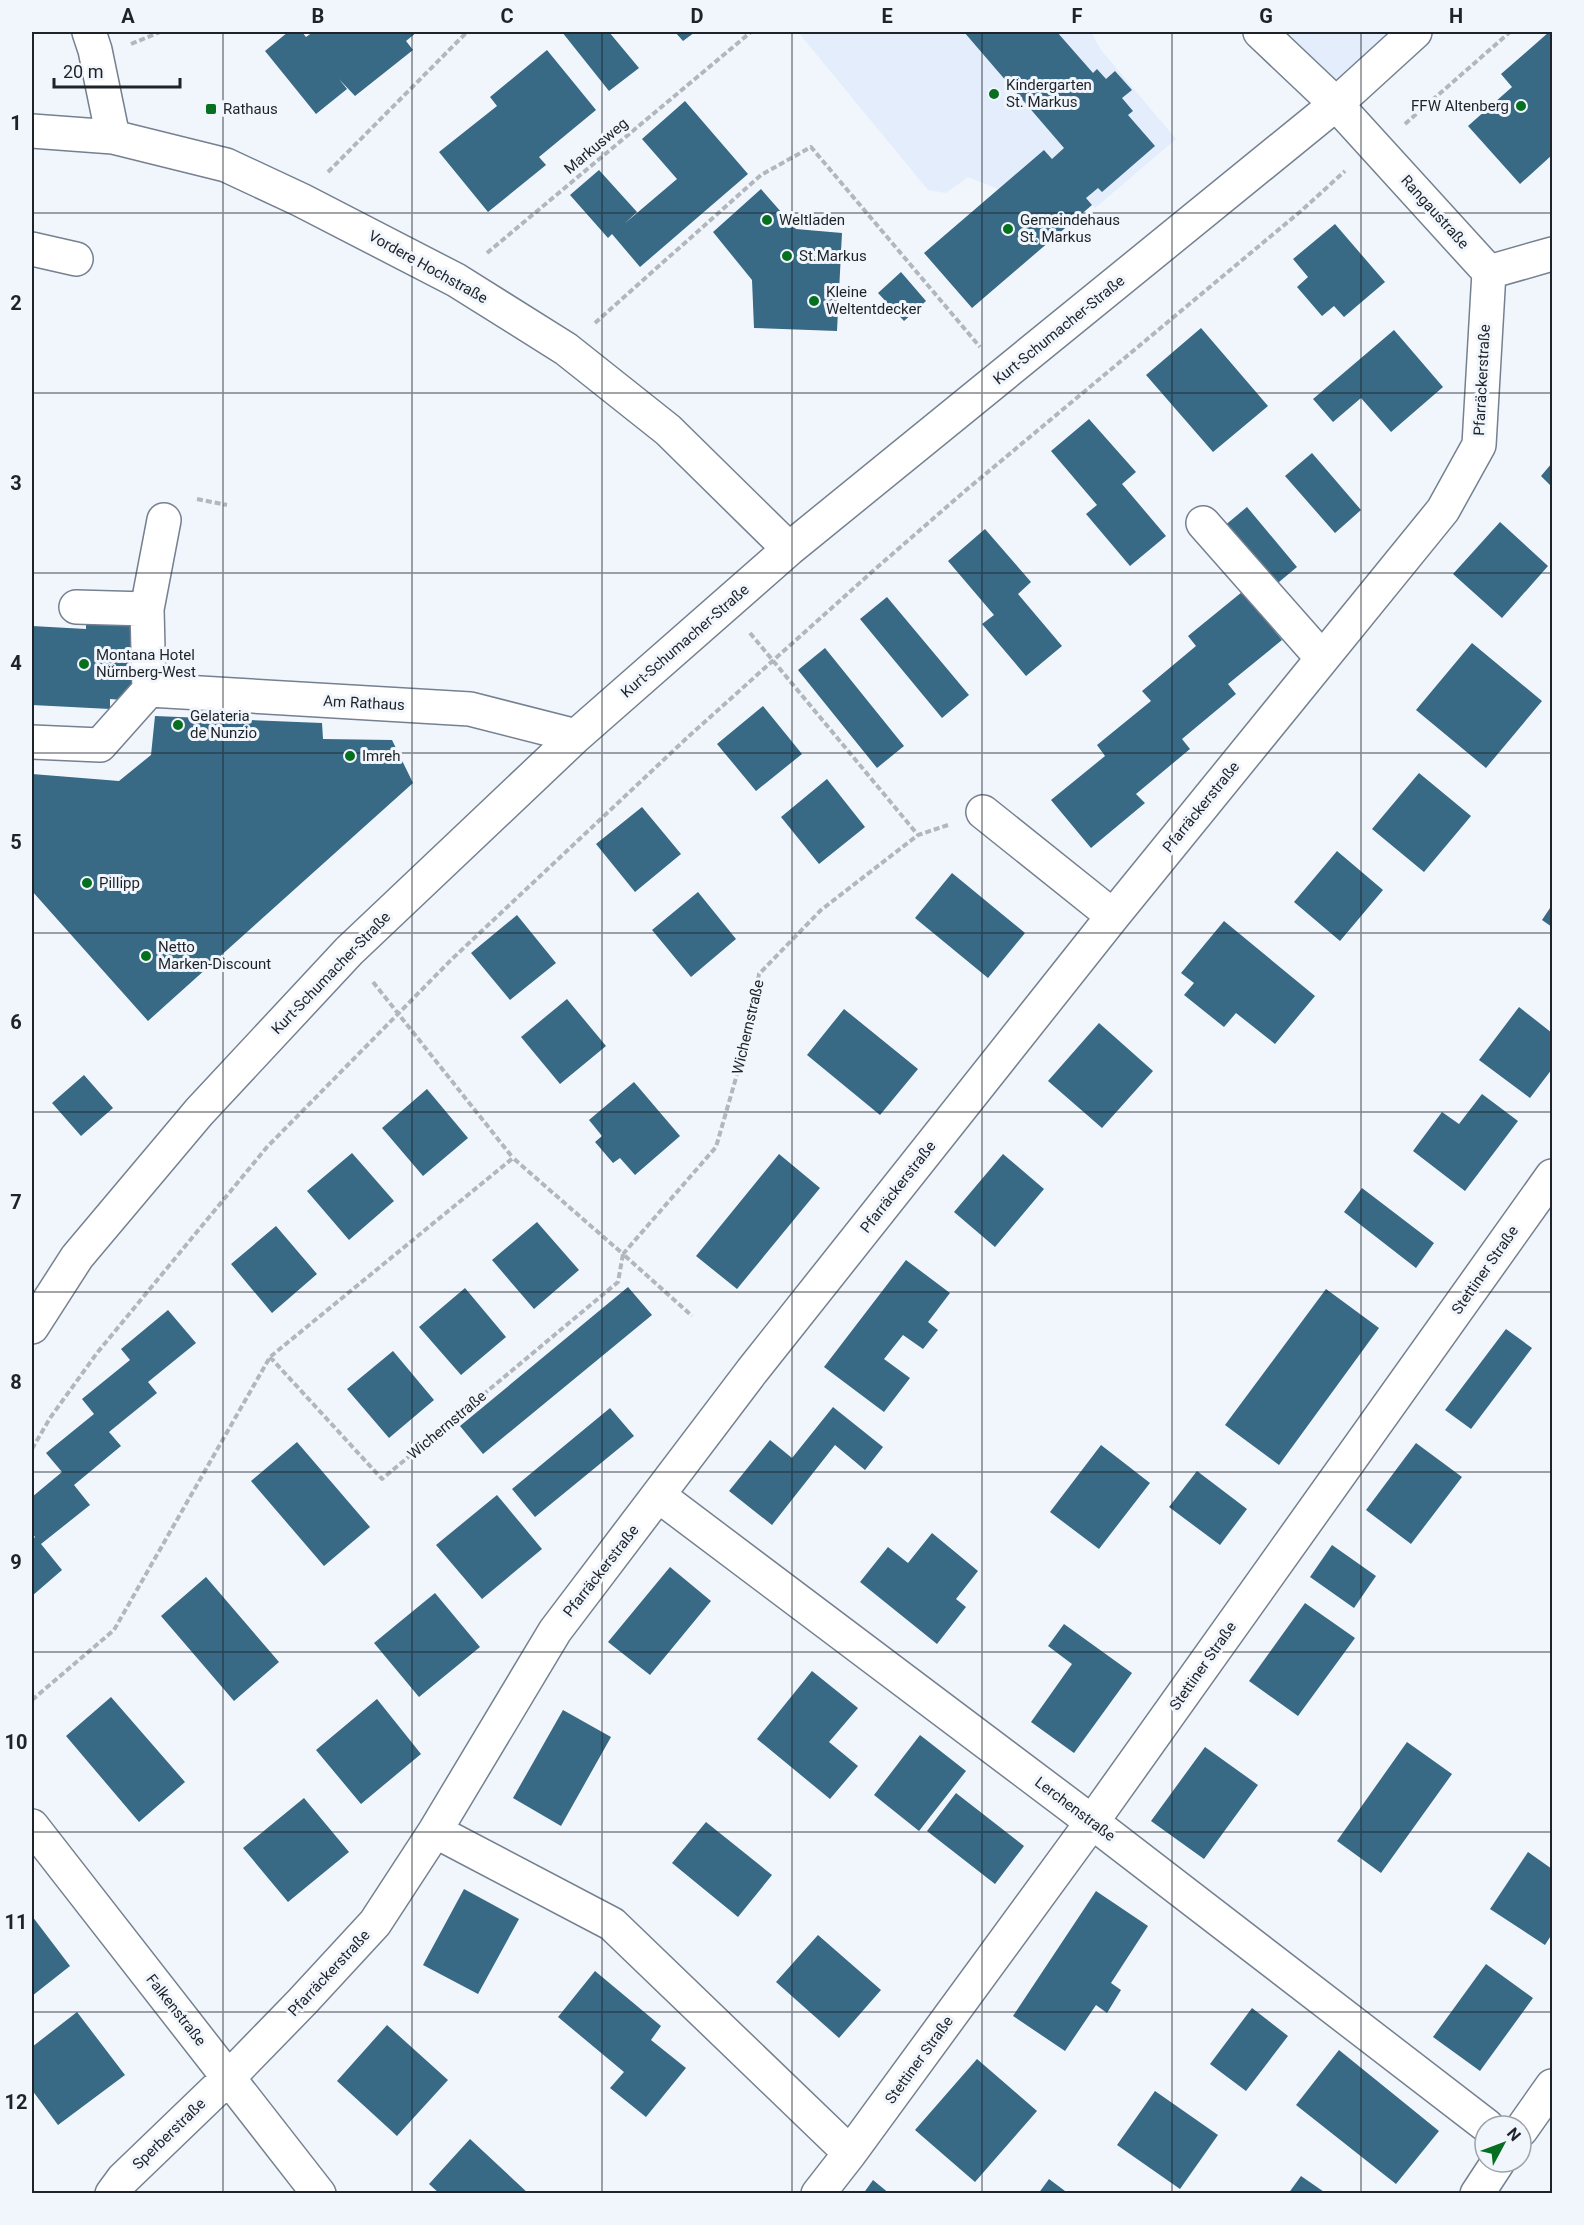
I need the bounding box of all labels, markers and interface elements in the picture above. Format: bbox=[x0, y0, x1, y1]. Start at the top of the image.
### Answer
text: A bbox=[121, 4, 135, 28]
text: B bbox=[312, 4, 324, 28]
text: C bbox=[500, 4, 514, 28]
text: D bbox=[691, 4, 704, 28]
text: E bbox=[881, 4, 893, 28]
text: F bbox=[1072, 4, 1083, 28]
text: G bbox=[1259, 4, 1273, 28]
text: H bbox=[1449, 4, 1463, 28]
scale bar bbox=[54, 51, 180, 89]
text: 20 m bbox=[63, 61, 103, 82]
place label: Kindergarten St. Markus bbox=[1006, 76, 1092, 111]
marker: Kindergarten St. Markus bbox=[987, 87, 1001, 101]
place label: FFW Altenberg bbox=[1411, 97, 1509, 115]
marker: FFW Altenberg bbox=[1514, 99, 1528, 113]
place label: Rathaus bbox=[223, 100, 278, 118]
marker: Rathaus bbox=[204, 102, 218, 116]
text: 1 bbox=[10, 111, 22, 135]
street label: Markusweg bbox=[560, 114, 632, 178]
street label: Rangaustraße bbox=[1397, 171, 1473, 253]
place label: Weltladen bbox=[779, 211, 845, 229]
place label: Gemeindehaus St. Markus bbox=[1020, 211, 1120, 246]
marker: Weltladen bbox=[760, 213, 774, 227]
marker: Gemeindehaus St. Markus bbox=[1001, 222, 1015, 236]
street label: Vordere Hochstraße bbox=[365, 227, 491, 307]
place label: St.Markus bbox=[799, 247, 867, 265]
marker: St.Markus bbox=[780, 249, 794, 263]
street label: Kurt-Schumacher-Straße bbox=[990, 272, 1128, 388]
place label: Kleine Weltentdecker bbox=[826, 283, 922, 318]
text: 2 bbox=[10, 291, 22, 315]
marker: Kleine Weltentdecker bbox=[807, 294, 821, 308]
street label: Pfarräckerstraße bbox=[1470, 324, 1494, 436]
text: 3 bbox=[10, 471, 22, 495]
street label: Kurt-Schumacher-Straße bbox=[617, 581, 753, 701]
place label: Montana Hotel Nürnberg-West bbox=[96, 646, 196, 681]
text: 4 bbox=[10, 651, 22, 675]
marker: Montana Hotel Nürnberg-West bbox=[77, 657, 91, 671]
street label: Am Rathaus bbox=[323, 692, 405, 714]
place label: Gelateria de Nunzio bbox=[190, 707, 257, 742]
marker: Gelateria de Nunzio bbox=[171, 718, 185, 732]
place label: Imreh bbox=[362, 747, 400, 765]
marker: Imreh bbox=[343, 749, 357, 763]
street label: Pfarräckerstraße bbox=[1159, 758, 1243, 856]
text: 5 bbox=[10, 830, 22, 854]
place label: Pillipp bbox=[99, 874, 140, 892]
marker: Pillipp bbox=[80, 876, 94, 890]
street label: Kurt-Schumacher-Straße bbox=[268, 908, 394, 1038]
place label: Netto Marken-Discount bbox=[158, 938, 271, 973]
marker: Netto Marken-Discount bbox=[139, 949, 153, 963]
street label: Wichernstraße bbox=[728, 978, 768, 1076]
text: 6 bbox=[10, 1010, 22, 1034]
street label: Pfarräckerstraße bbox=[857, 1137, 940, 1237]
text: 7 bbox=[10, 1190, 22, 1214]
street label: Stettiner Straße bbox=[1448, 1222, 1522, 1318]
text: 8 bbox=[10, 1370, 22, 1394]
street label: Wichernstraße bbox=[404, 1387, 490, 1463]
street label: Pfarräckerstraße bbox=[560, 1521, 643, 1621]
text: 9 bbox=[10, 1550, 22, 1574]
street label: Stettiner Straße bbox=[1166, 1618, 1240, 1714]
text: 10 bbox=[5, 1730, 27, 1754]
street label: Lerchenstraße bbox=[1031, 1773, 1119, 1845]
text: 11 bbox=[5, 1910, 27, 1934]
street label: Pfarräckerstraße bbox=[284, 1926, 374, 2020]
street label: Falkenstraße bbox=[142, 1971, 210, 2049]
street label: Stettiner Straße bbox=[881, 2013, 957, 2107]
text: 12 bbox=[5, 2090, 27, 2114]
street label: Sperberstraße bbox=[129, 2095, 209, 2173]
north arrow bbox=[1473, 2114, 1533, 2174]
text: N bbox=[1503, 2124, 1525, 2145]

